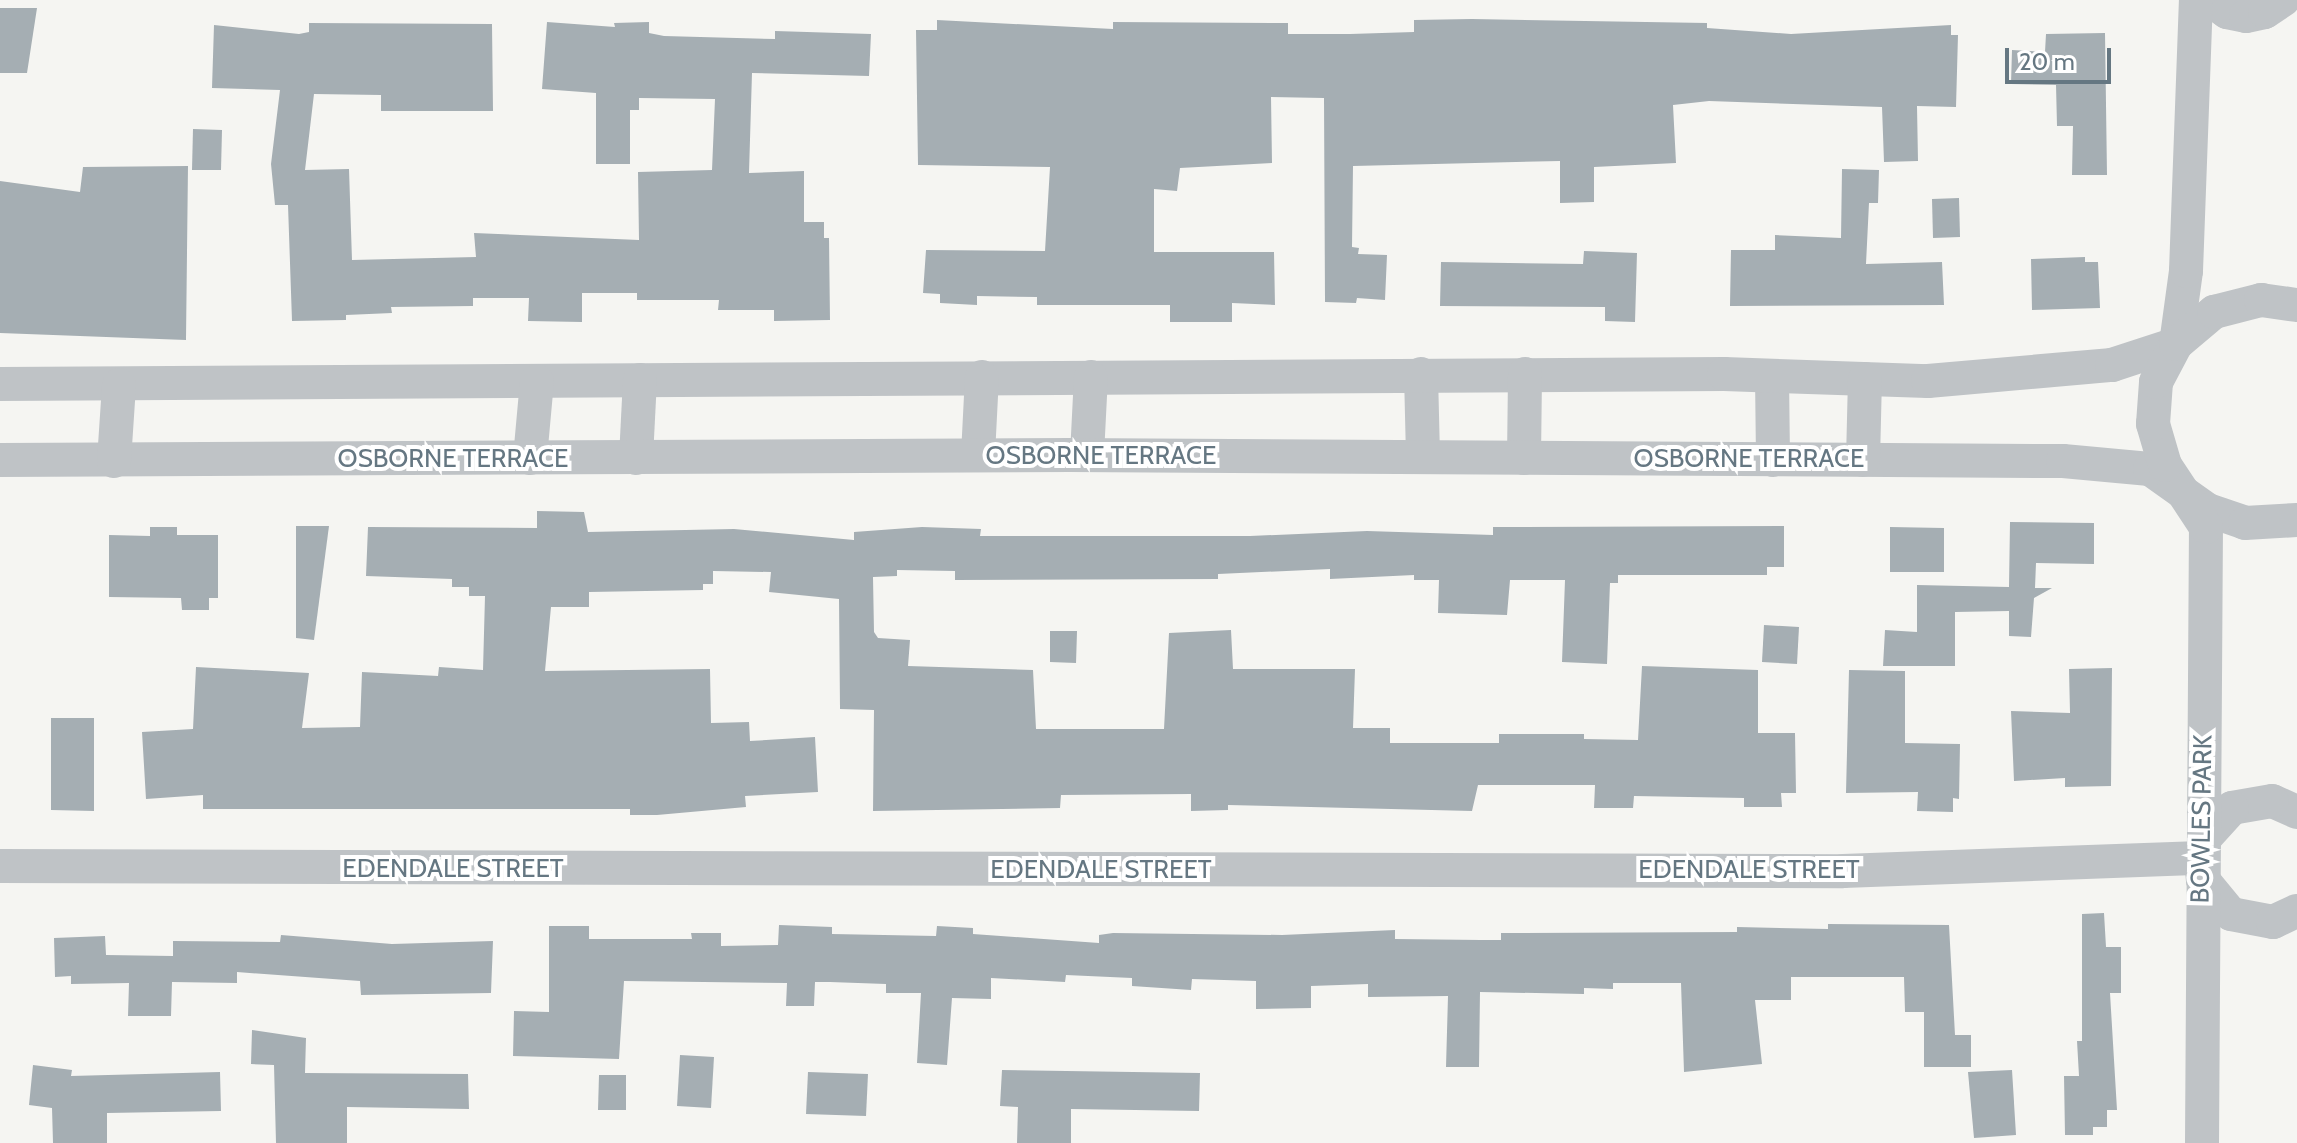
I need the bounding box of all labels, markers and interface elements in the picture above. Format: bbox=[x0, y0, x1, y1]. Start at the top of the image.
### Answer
scale bar bbox=[2009, 32, 2115, 82]
text: 20 m bbox=[2019, 47, 2075, 76]
street label: OSBORNE TERRACE bbox=[986, 440, 1216, 472]
street label: OSBORNE TERRACE bbox=[338, 443, 568, 475]
street label: OSBORNE TERRACE bbox=[1634, 443, 1864, 475]
street label: BOWLES PARK bbox=[2185, 734, 2219, 904]
street label: EDENDALE STREET bbox=[342, 853, 564, 885]
street label: EDENDALE STREET bbox=[990, 854, 1212, 886]
street label: EDENDALE STREET bbox=[1638, 854, 1860, 886]

